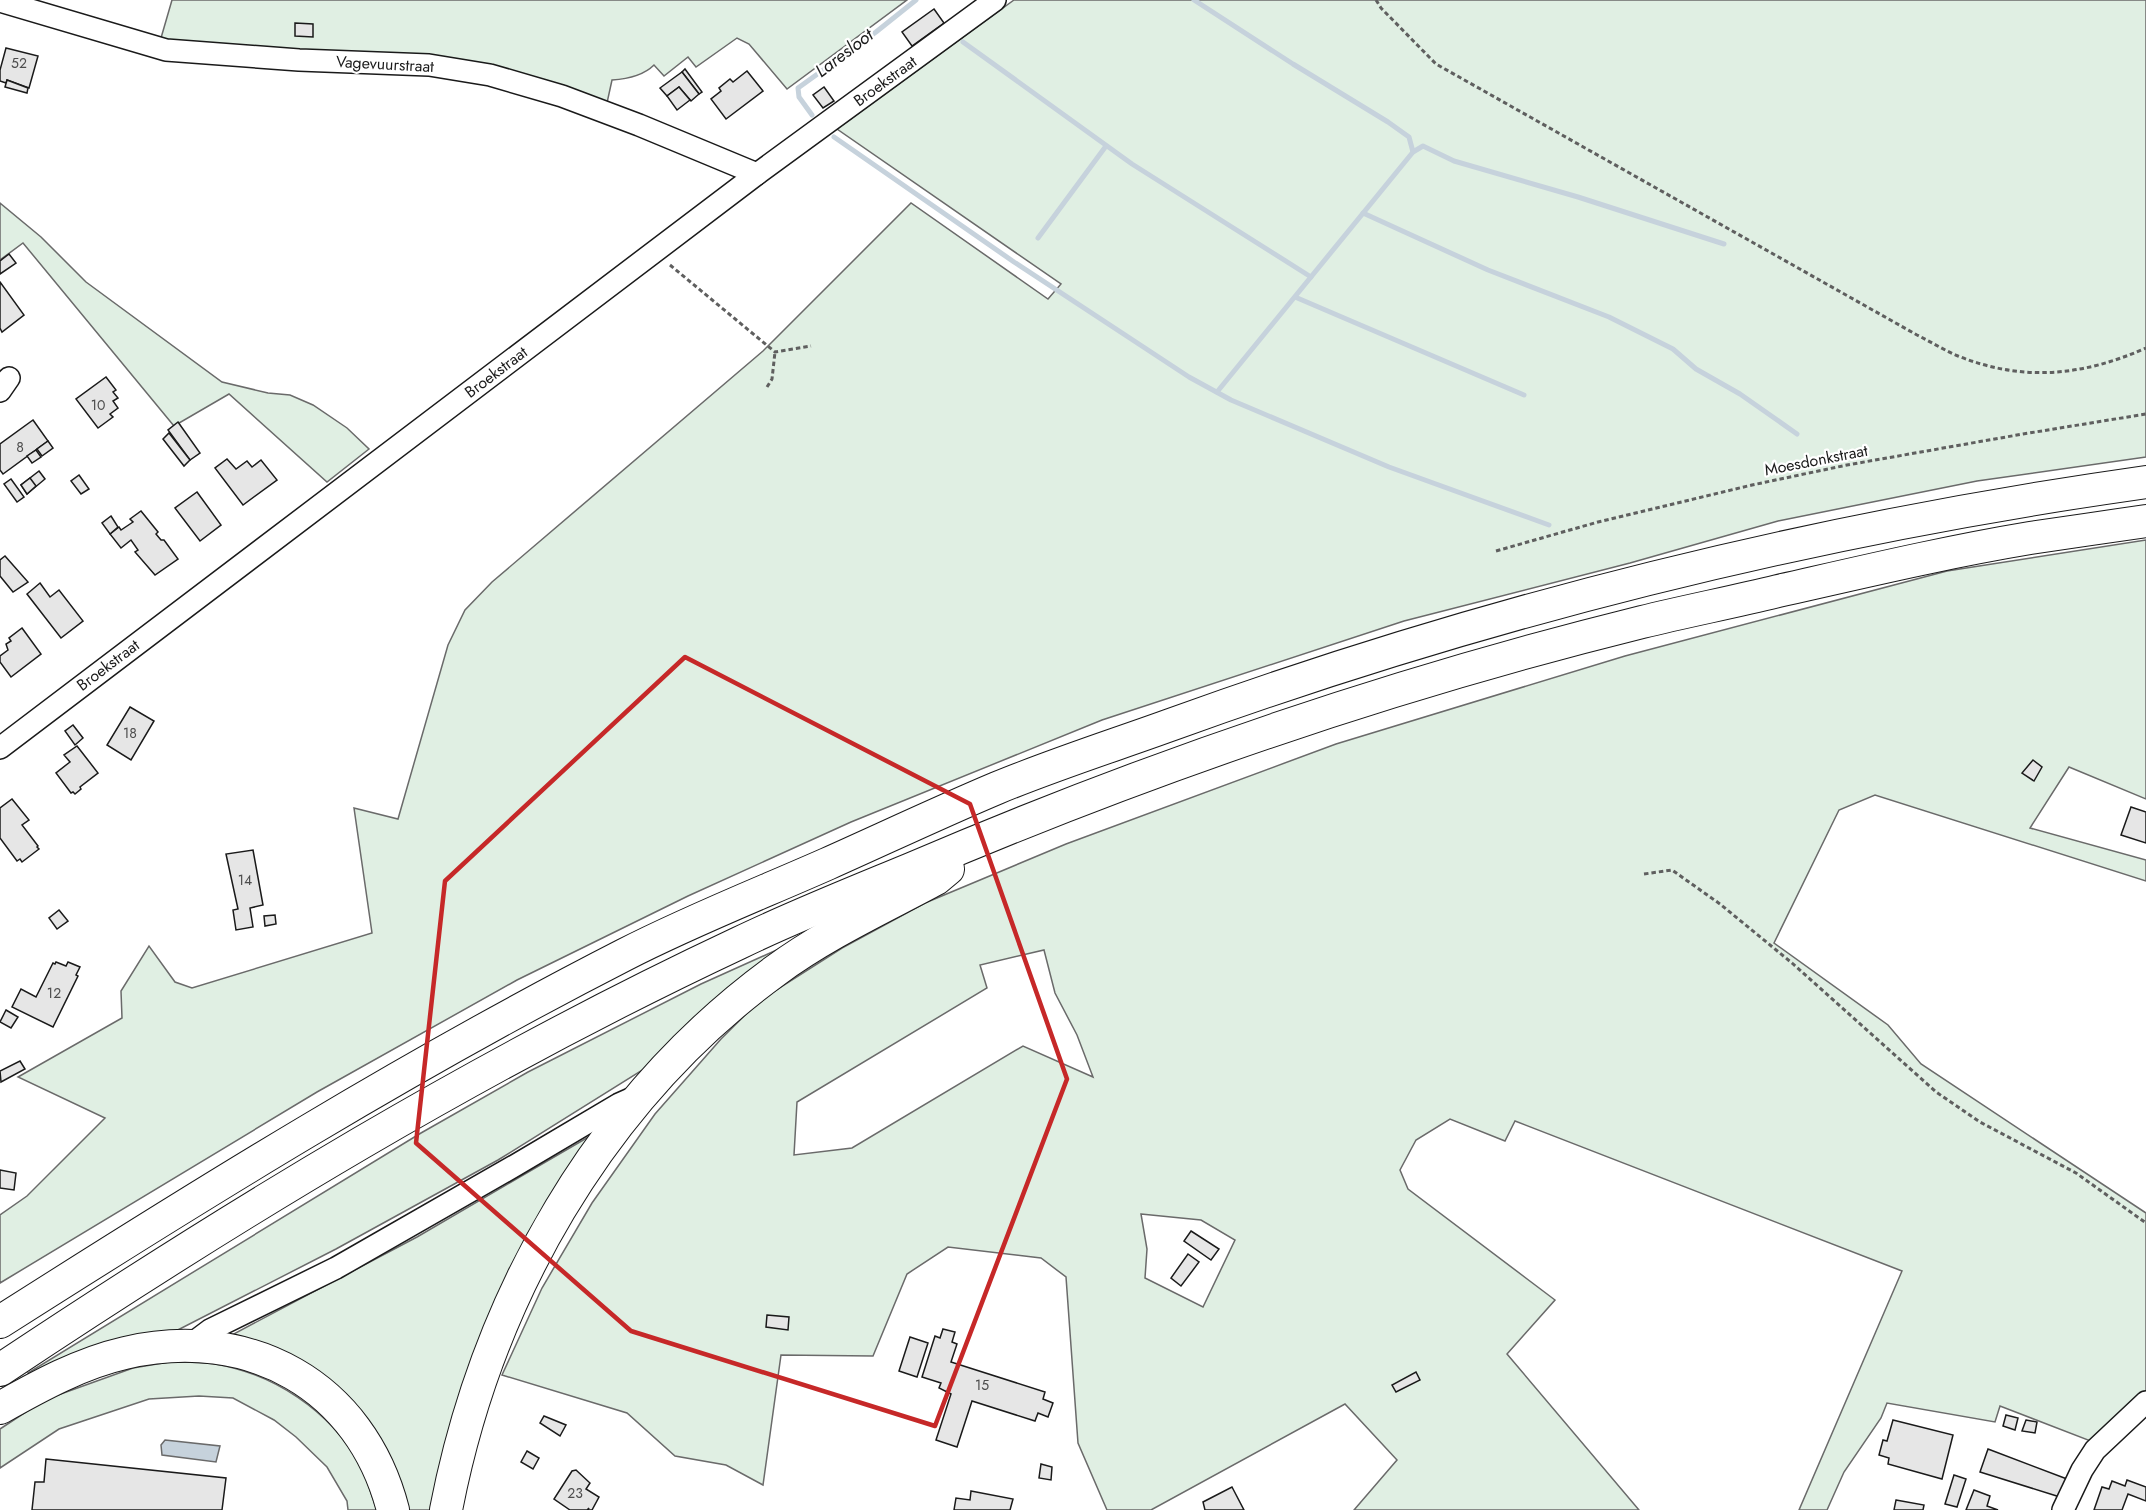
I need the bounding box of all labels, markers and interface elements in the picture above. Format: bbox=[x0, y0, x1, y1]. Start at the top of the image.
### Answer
water label: Laresloot bbox=[809, 21, 880, 84]
street label: Vagevuurstraat bbox=[335, 50, 435, 78]
street label: Broekstraat bbox=[849, 50, 921, 112]
house number: 52 bbox=[11, 53, 27, 73]
street label: Broekstraat bbox=[460, 341, 532, 403]
house number: 10 bbox=[91, 395, 105, 415]
house number: 8 bbox=[16, 437, 24, 457]
street label: Moesdonkstraat bbox=[1762, 439, 1870, 481]
street label: Broekstraat bbox=[72, 634, 144, 696]
house number: 18 bbox=[123, 723, 137, 743]
house number: 14 bbox=[238, 870, 252, 890]
house number: 12 bbox=[47, 983, 61, 1003]
house number: 15 bbox=[975, 1375, 989, 1395]
house number: 23 bbox=[567, 1483, 583, 1503]

